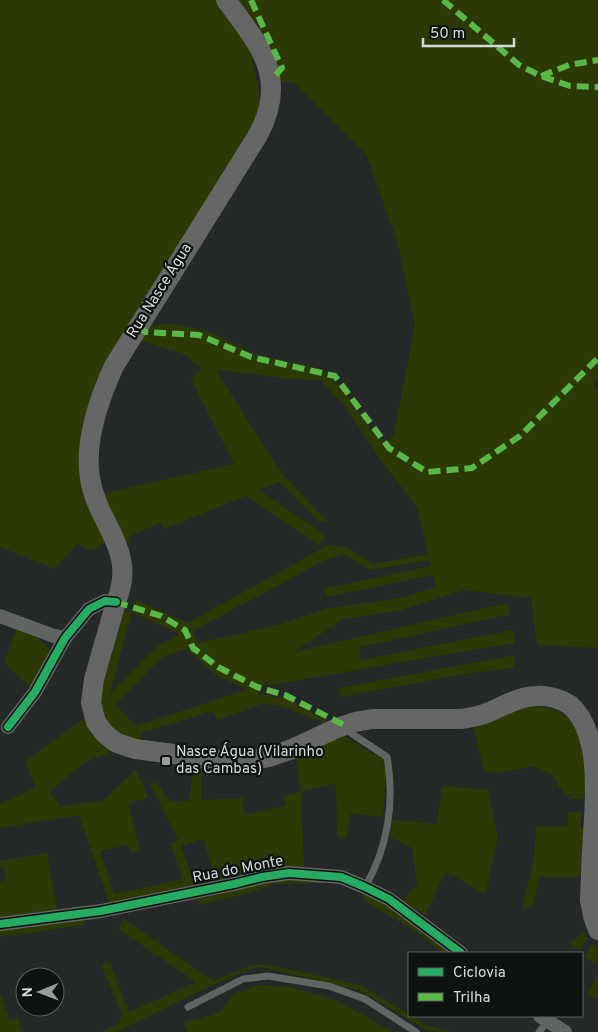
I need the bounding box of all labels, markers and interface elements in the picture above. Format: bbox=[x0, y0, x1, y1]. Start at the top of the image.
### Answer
scale bar bbox=[423, 15, 514, 47]
text: 50 m bbox=[430, 25, 465, 44]
street label: Rua Nasce Água bbox=[122, 240, 197, 342]
place label: Nasce Água (Vilarinho das Cambas) bbox=[176, 742, 324, 779]
marker: Nasce Água (Vilarinho das Cambas) bbox=[160, 755, 172, 767]
street label: Rua do Monte bbox=[191, 852, 285, 888]
legend bbox=[408, 952, 583, 1017]
text: Ciclovia bbox=[453, 964, 506, 983]
north arrow bbox=[15, 967, 65, 1017]
text: N bbox=[20, 987, 37, 997]
text: Trilha bbox=[453, 989, 490, 1008]

